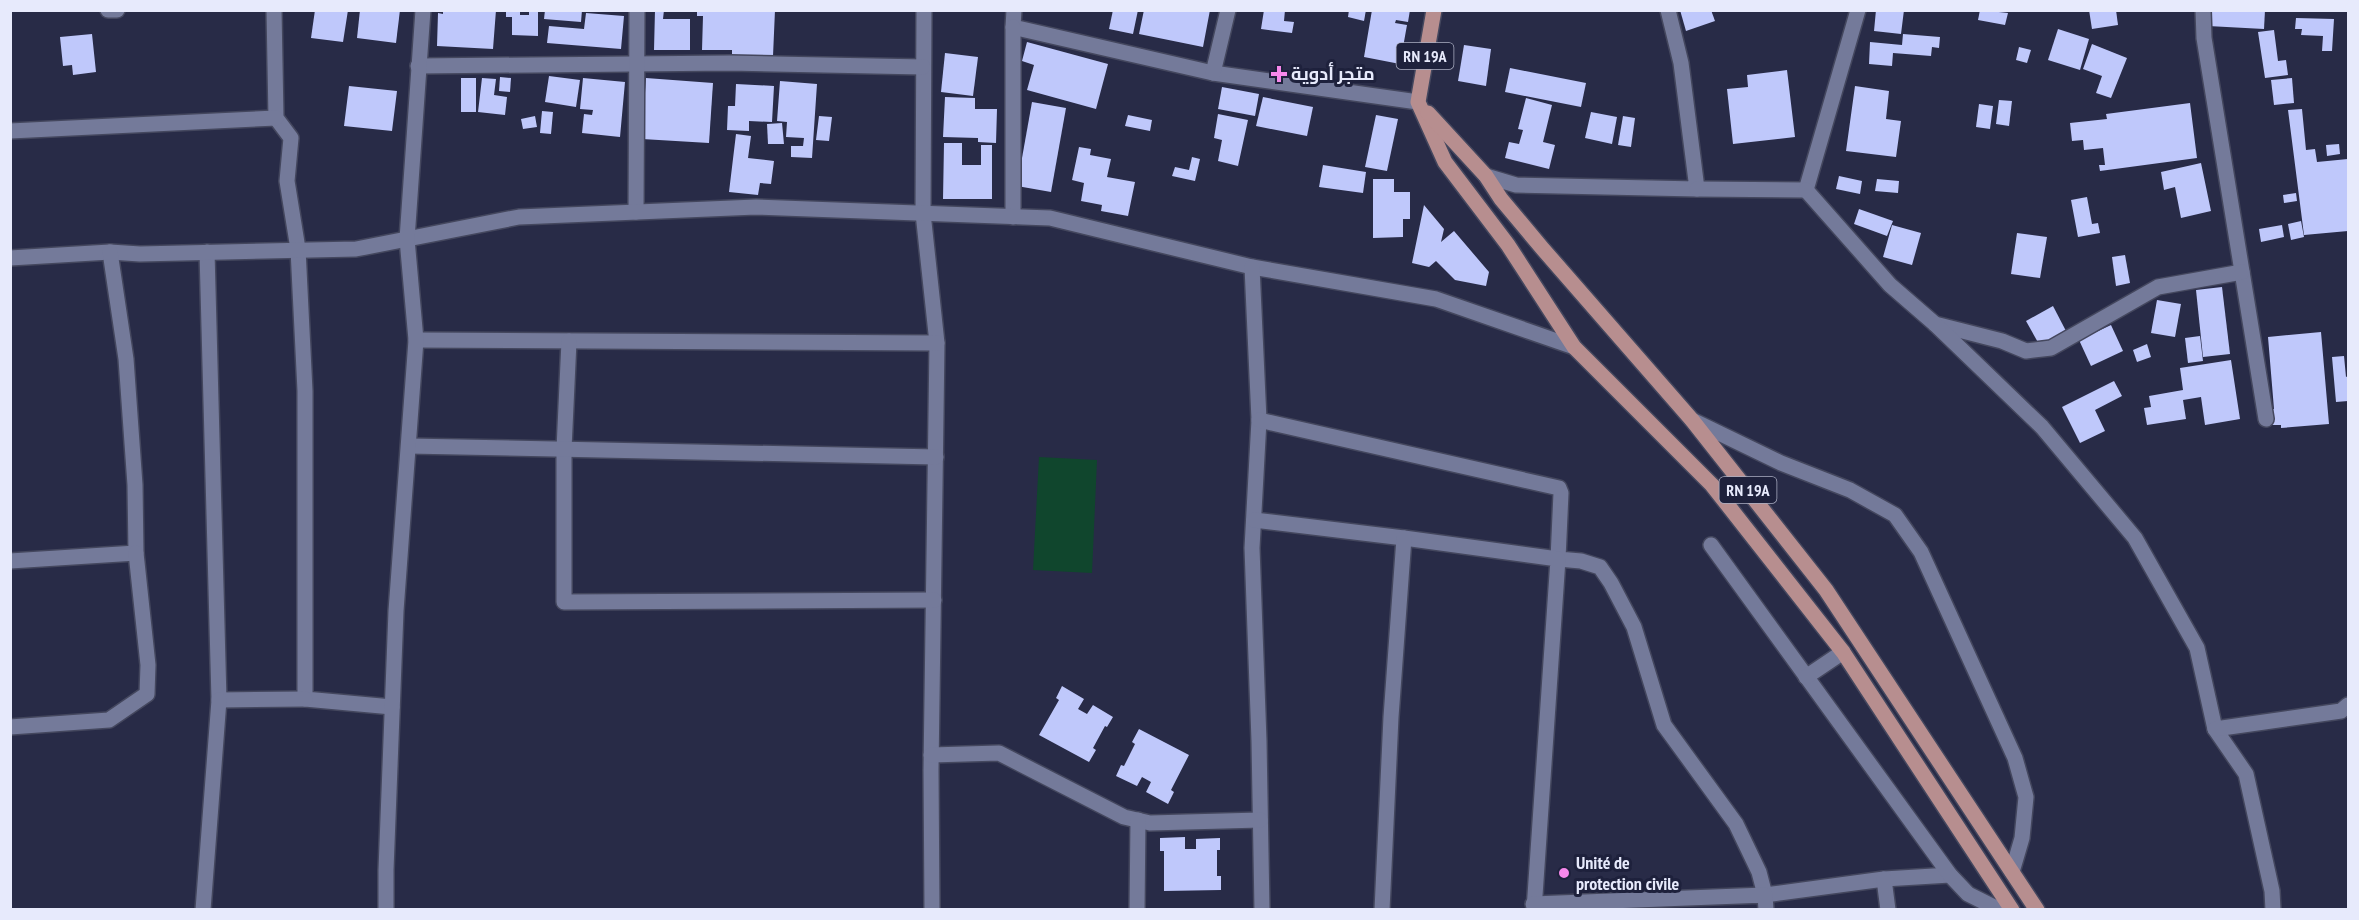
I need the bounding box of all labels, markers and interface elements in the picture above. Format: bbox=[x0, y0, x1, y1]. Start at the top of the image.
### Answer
road number: RN 19A bbox=[1396, 43, 1454, 69]
place label: متجر أدوية bbox=[1291, 61, 1375, 85]
marker: متجر أدوية bbox=[1272, 67, 1286, 81]
road number: RN 19A bbox=[1720, 477, 1776, 503]
place label: Unité de protection civile bbox=[1576, 851, 1680, 895]
marker: Unité de protection civile bbox=[1557, 866, 1571, 880]

